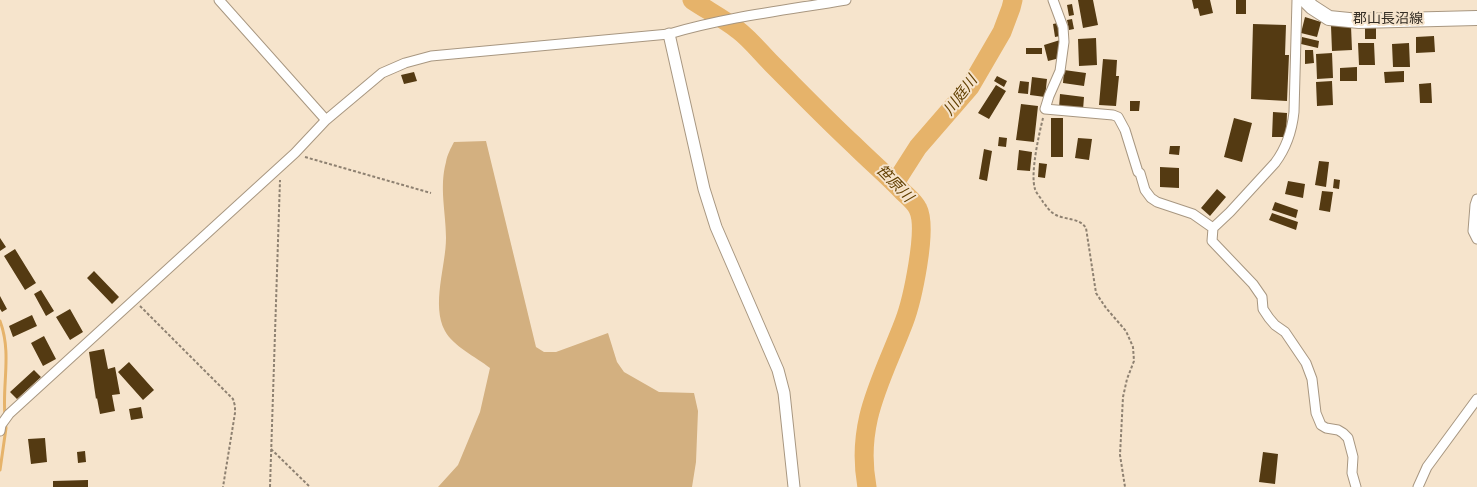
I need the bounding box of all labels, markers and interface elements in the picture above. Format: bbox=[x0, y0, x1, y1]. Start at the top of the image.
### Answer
street label: 郡山長沼線 bbox=[1353, 11, 1423, 27]
water label: 川庭川 bbox=[940, 73, 982, 119]
water label: 笹原川 bbox=[872, 162, 916, 206]

